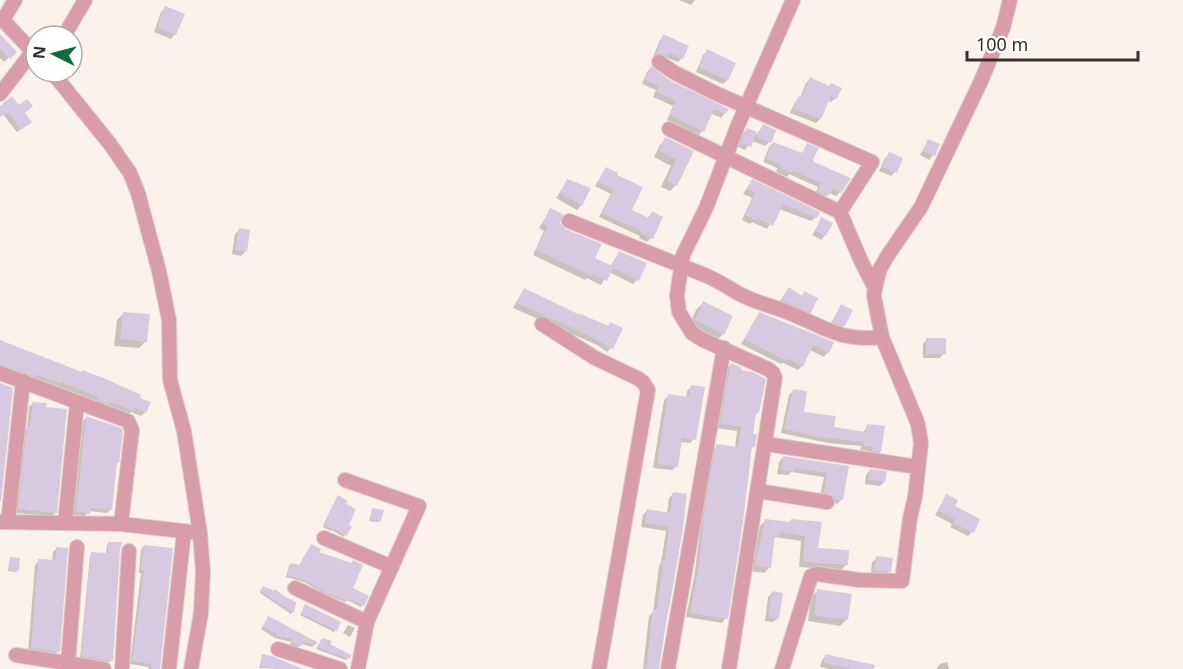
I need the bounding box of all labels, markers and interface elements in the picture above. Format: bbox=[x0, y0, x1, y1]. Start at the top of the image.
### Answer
north arrow bbox=[24, 24, 84, 84]
scale bar bbox=[967, 24, 1138, 62]
text: 100 m bbox=[976, 32, 1028, 56]
text: N bbox=[27, 45, 51, 60]

